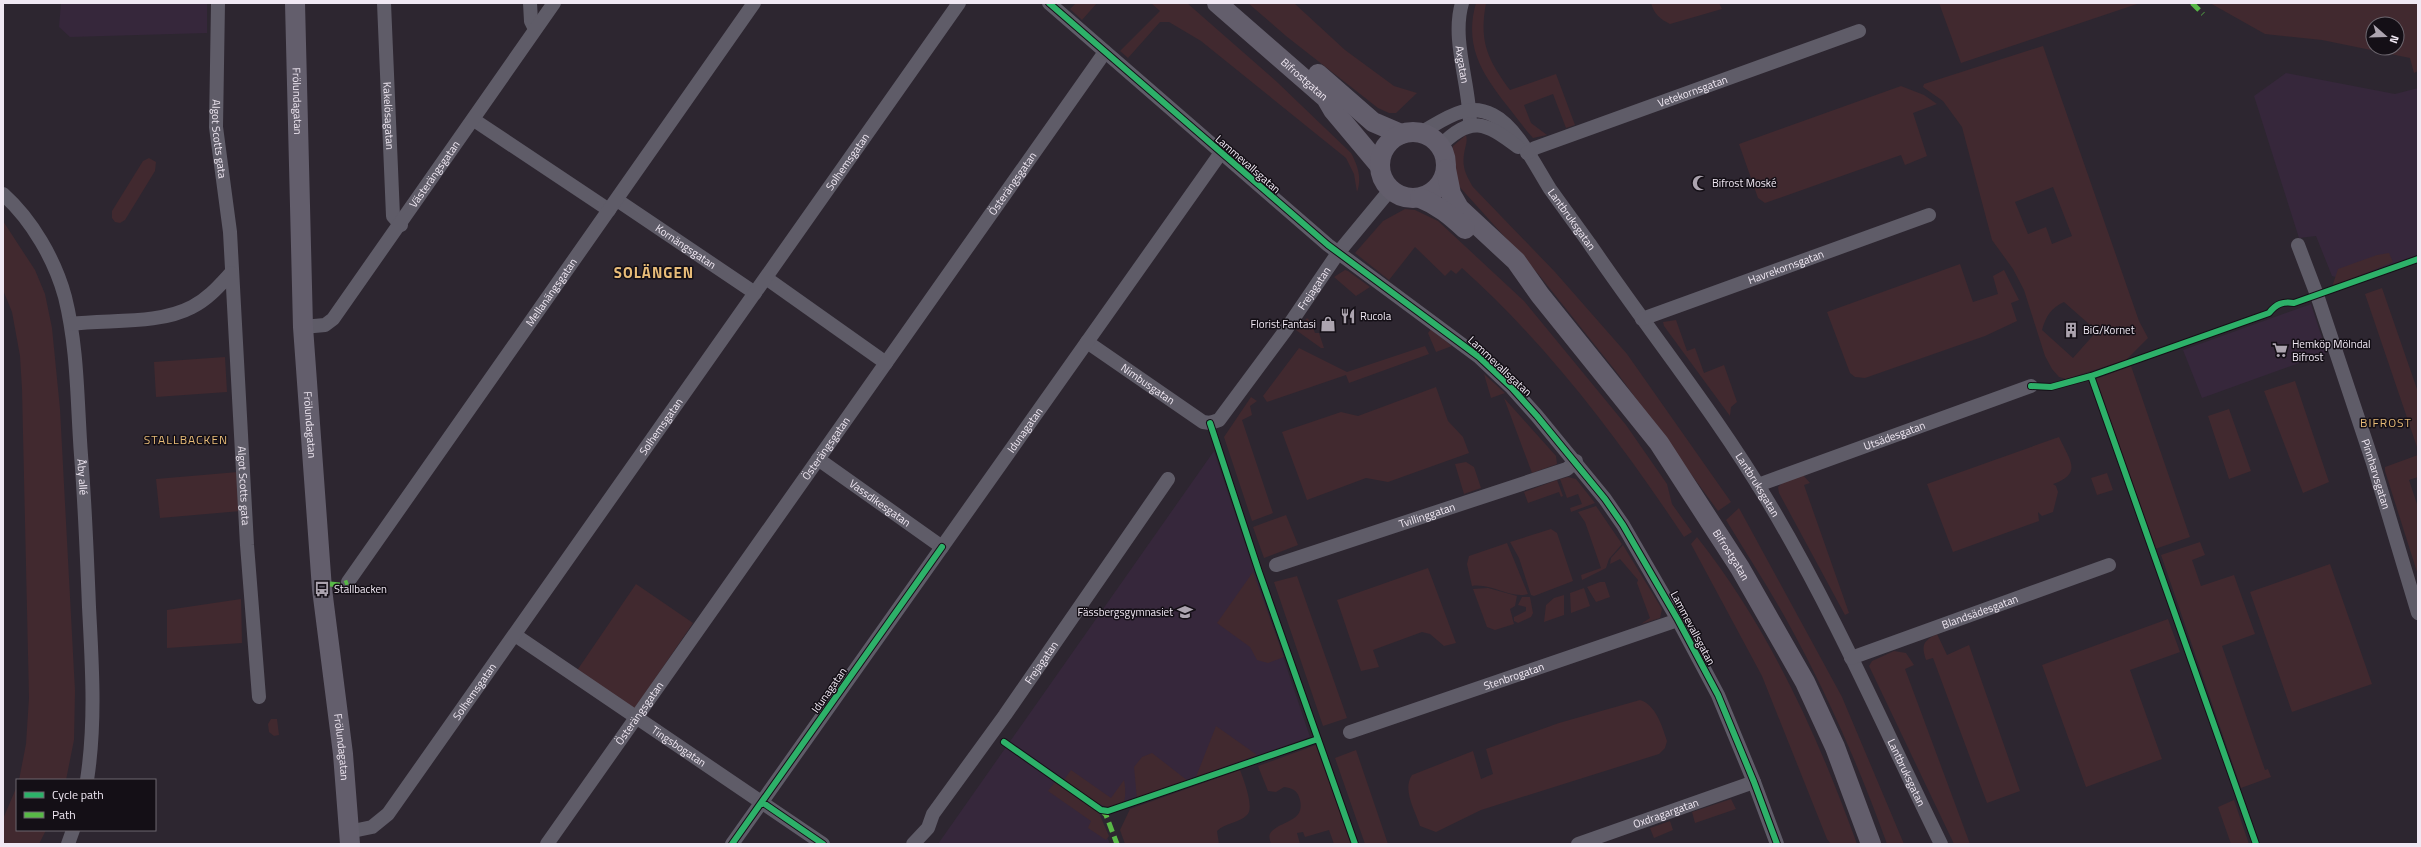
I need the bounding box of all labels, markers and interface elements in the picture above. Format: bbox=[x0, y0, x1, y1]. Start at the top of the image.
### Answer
north arrow bbox=[2365, 16, 2405, 56]
text: N bbox=[2386, 33, 2403, 46]
street label: Axgatan bbox=[1452, 45, 1473, 85]
street label: Bifrostgatan bbox=[1277, 54, 1332, 104]
street label: Frölundagatan bbox=[289, 67, 306, 135]
street label: Vetekornsgatan bbox=[1655, 71, 1730, 111]
street label: Kakelösagatan bbox=[379, 82, 398, 150]
street label: Algot Scotts gata bbox=[208, 99, 231, 180]
street label: Solhemsgatan bbox=[822, 130, 873, 193]
street label: Lammevallsgatan bbox=[1212, 131, 1284, 197]
street label: Västerängsgatan bbox=[405, 137, 464, 211]
street label: Österängsgatan bbox=[984, 148, 1040, 218]
mosque icon: Bifrost Moské bbox=[1691, 174, 1709, 192]
place label: Bifrost Moské bbox=[1712, 175, 1777, 191]
street label: Lantbruksgatan bbox=[1544, 185, 1600, 254]
street label: Kornängsgatan bbox=[652, 220, 720, 273]
street label: Havrekornsgatan bbox=[1746, 246, 1826, 288]
street label: Mellanängsgatan bbox=[522, 255, 581, 329]
district label: SOLÄNGEN bbox=[614, 261, 694, 284]
street label: Frejagatan bbox=[1294, 263, 1335, 313]
restaurant icon: Rucola bbox=[1339, 307, 1357, 325]
place label: Rucola bbox=[1360, 308, 1392, 324]
shop icon: Florist Fantasi bbox=[1319, 315, 1337, 333]
place label: Florist Fantasi bbox=[1251, 316, 1316, 332]
building icon: BiG/Kornet bbox=[2062, 321, 2080, 339]
place label: BiG/Kornet bbox=[2083, 322, 2135, 338]
street label: Lammevallsgatan bbox=[1465, 332, 1535, 400]
place label: Hemköp Mölndal Bifrost bbox=[2292, 336, 2371, 365]
supermarket icon: Hemköp Mölndal Bifrost bbox=[2271, 341, 2289, 359]
street label: Nimbusgatan bbox=[1118, 360, 1178, 408]
street label: Frölundagatan bbox=[300, 391, 320, 459]
street label: Solhemsgatan bbox=[635, 395, 687, 458]
street label: Idunagatan bbox=[1003, 404, 1046, 456]
street label: Österängsgatan bbox=[798, 413, 854, 483]
district label: BIFROST bbox=[2360, 413, 2412, 432]
street label: Utsädesgatan bbox=[1861, 417, 1927, 454]
district label: STALLBACKEN bbox=[144, 430, 228, 449]
street label: Pinnharvsgatan bbox=[2358, 437, 2394, 511]
street label: Algot Scotts gata bbox=[234, 446, 254, 526]
street label: Lantbruksgatan bbox=[1732, 450, 1784, 520]
street label: Åby allé bbox=[73, 458, 92, 496]
street label: Vassdikesgatan bbox=[846, 476, 914, 530]
street label: Tvillinggatan bbox=[1397, 498, 1457, 532]
street label: Bifrostgatan bbox=[1709, 526, 1753, 583]
bus stop icon: Stallbacken bbox=[313, 580, 331, 598]
place label: Stallbacken bbox=[334, 581, 387, 597]
street label: Lammevallsgatan bbox=[1667, 588, 1719, 668]
street label: Blandsädesgatan bbox=[1939, 590, 2020, 633]
school or university icon: Fässbergsgymnasiet bbox=[1176, 603, 1194, 621]
place label: Fässbergsgymnasiet bbox=[1078, 604, 1173, 620]
street label: Frejagatan bbox=[1021, 638, 1062, 687]
street label: Stenbrogatan bbox=[1481, 658, 1546, 694]
street label: Solhemsgatan bbox=[449, 660, 500, 723]
street label: Idunagatan bbox=[807, 664, 851, 716]
street label: Österängsgatan bbox=[611, 678, 667, 748]
street label: Frölundagatan bbox=[330, 713, 353, 781]
street label: Tingsbogatan bbox=[648, 722, 709, 771]
street label: Lantbruksgatan bbox=[1884, 736, 1929, 809]
legend bbox=[16, 779, 156, 831]
text: Cycle path bbox=[52, 785, 104, 804]
street label: Oxdragargatan bbox=[1631, 794, 1701, 832]
text: Path bbox=[52, 805, 76, 824]

